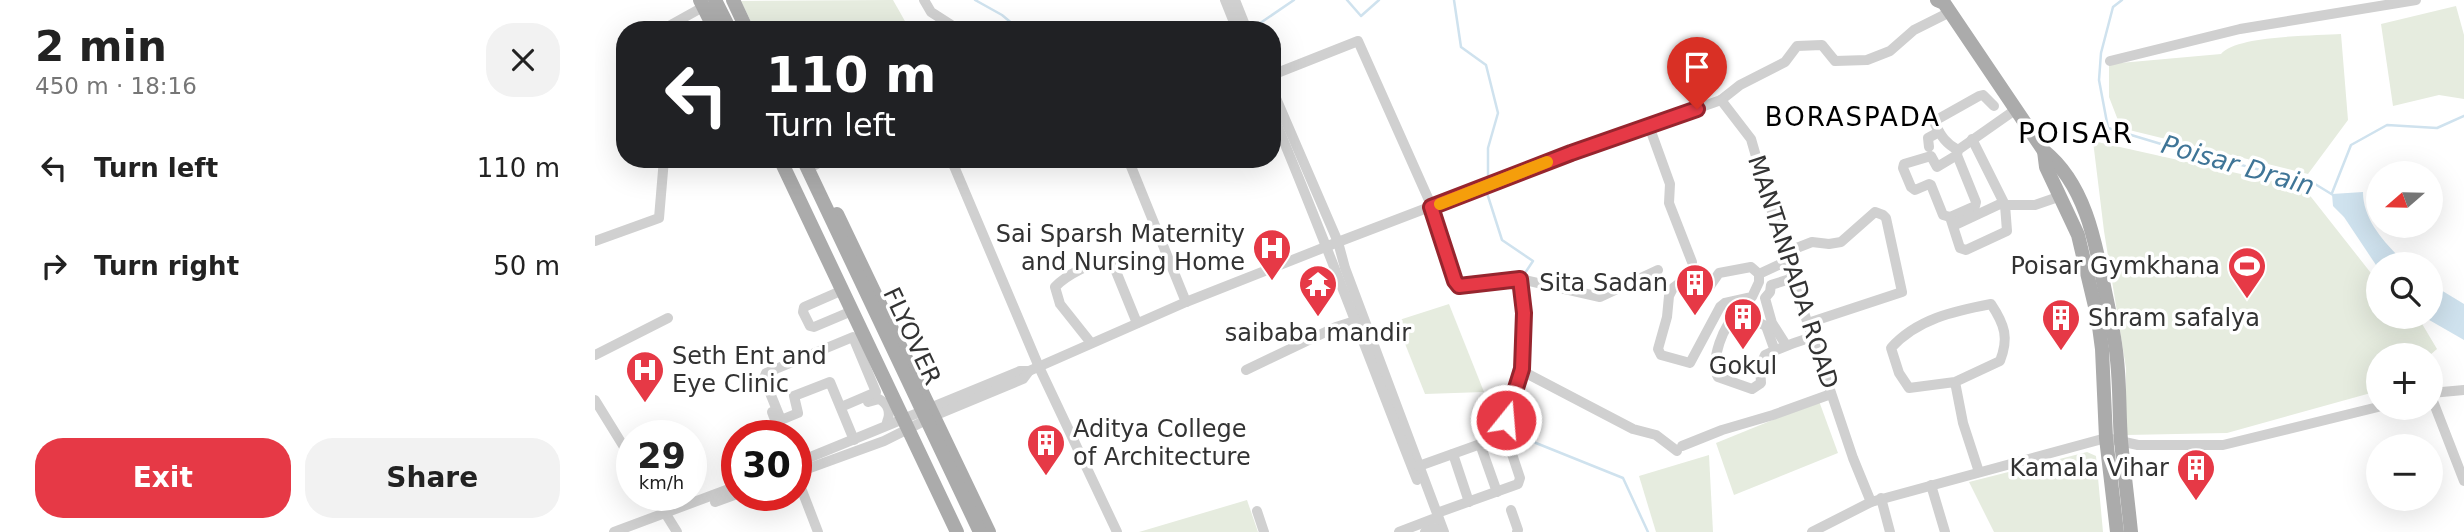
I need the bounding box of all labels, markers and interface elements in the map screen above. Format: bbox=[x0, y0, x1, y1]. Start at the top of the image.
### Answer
text: 2 min bbox=[35, 22, 167, 71]
button: close bbox=[486, 23, 560, 97]
pin bbox=[1667, 37, 1727, 109]
text: 110 m bbox=[766, 47, 936, 104]
icon: arrive bbox=[1678, 48, 1716, 86]
icon: left bbox=[651, 49, 742, 140]
text: 450 m · 18:16 bbox=[35, 73, 197, 99]
district label: BORASPADA bbox=[1765, 102, 1941, 132]
text: Turn left bbox=[766, 106, 896, 144]
district label: POISAR bbox=[2018, 117, 2134, 150]
water label: Poisar Drain bbox=[2158, 129, 2318, 201]
icon: left bbox=[35, 149, 73, 187]
street label: MANTANPADA ROAD bbox=[1742, 152, 1844, 392]
text: Turn left bbox=[94, 153, 218, 183]
text: 110 m bbox=[477, 153, 560, 183]
north arrow bbox=[2366, 161, 2443, 238]
map controls bbox=[2366, 161, 2443, 511]
place label: Sai Sparsh Maternity and Nursing Home bbox=[996, 220, 1245, 276]
hospital icon: Sai Sparsh Maternity and Nursing Home bbox=[1251, 227, 1293, 282]
sports icon: Poisar Gymkhana bbox=[2226, 245, 2268, 300]
icon: right bbox=[35, 247, 73, 285]
text: Turn right bbox=[94, 251, 239, 281]
text: 50 m bbox=[493, 251, 560, 281]
place label: Poisar Gymkhana bbox=[2010, 252, 2220, 280]
button: search bbox=[2366, 252, 2443, 329]
building icon: Sita Sadan bbox=[1674, 262, 1716, 317]
temple icon: saibaba mandir bbox=[1297, 263, 1339, 318]
place label: Sita Sadan bbox=[1539, 269, 1668, 297]
street label: FLYOVER bbox=[877, 283, 947, 389]
building icon: Gokul bbox=[1722, 296, 1764, 351]
building icon: Shram safalya bbox=[2040, 297, 2082, 352]
place label: Shram safalya bbox=[2088, 304, 2260, 332]
place label: saibaba mandir bbox=[1225, 319, 1411, 347]
place label: Seth Ent and Eye Clinic bbox=[672, 342, 827, 398]
button: + bbox=[2366, 343, 2443, 420]
hospital icon: Seth Ent and Eye Clinic bbox=[624, 349, 666, 404]
place label: Gokul bbox=[1709, 352, 1777, 380]
position arrow bbox=[1469, 383, 1543, 457]
place label: Aditya College of Architecture bbox=[1073, 415, 1251, 471]
speed limit sign: 30 bbox=[721, 420, 812, 511]
building icon: Aditya College of Architecture bbox=[1025, 422, 1067, 477]
button: − bbox=[2366, 434, 2443, 511]
text: 29 bbox=[637, 436, 686, 476]
button: Exit bbox=[35, 438, 291, 518]
button: Share bbox=[305, 438, 560, 518]
building icon: Kamala Vihar bbox=[2175, 447, 2217, 502]
place label: Kamala Vihar bbox=[2010, 454, 2169, 482]
text: km/h bbox=[639, 472, 684, 493]

